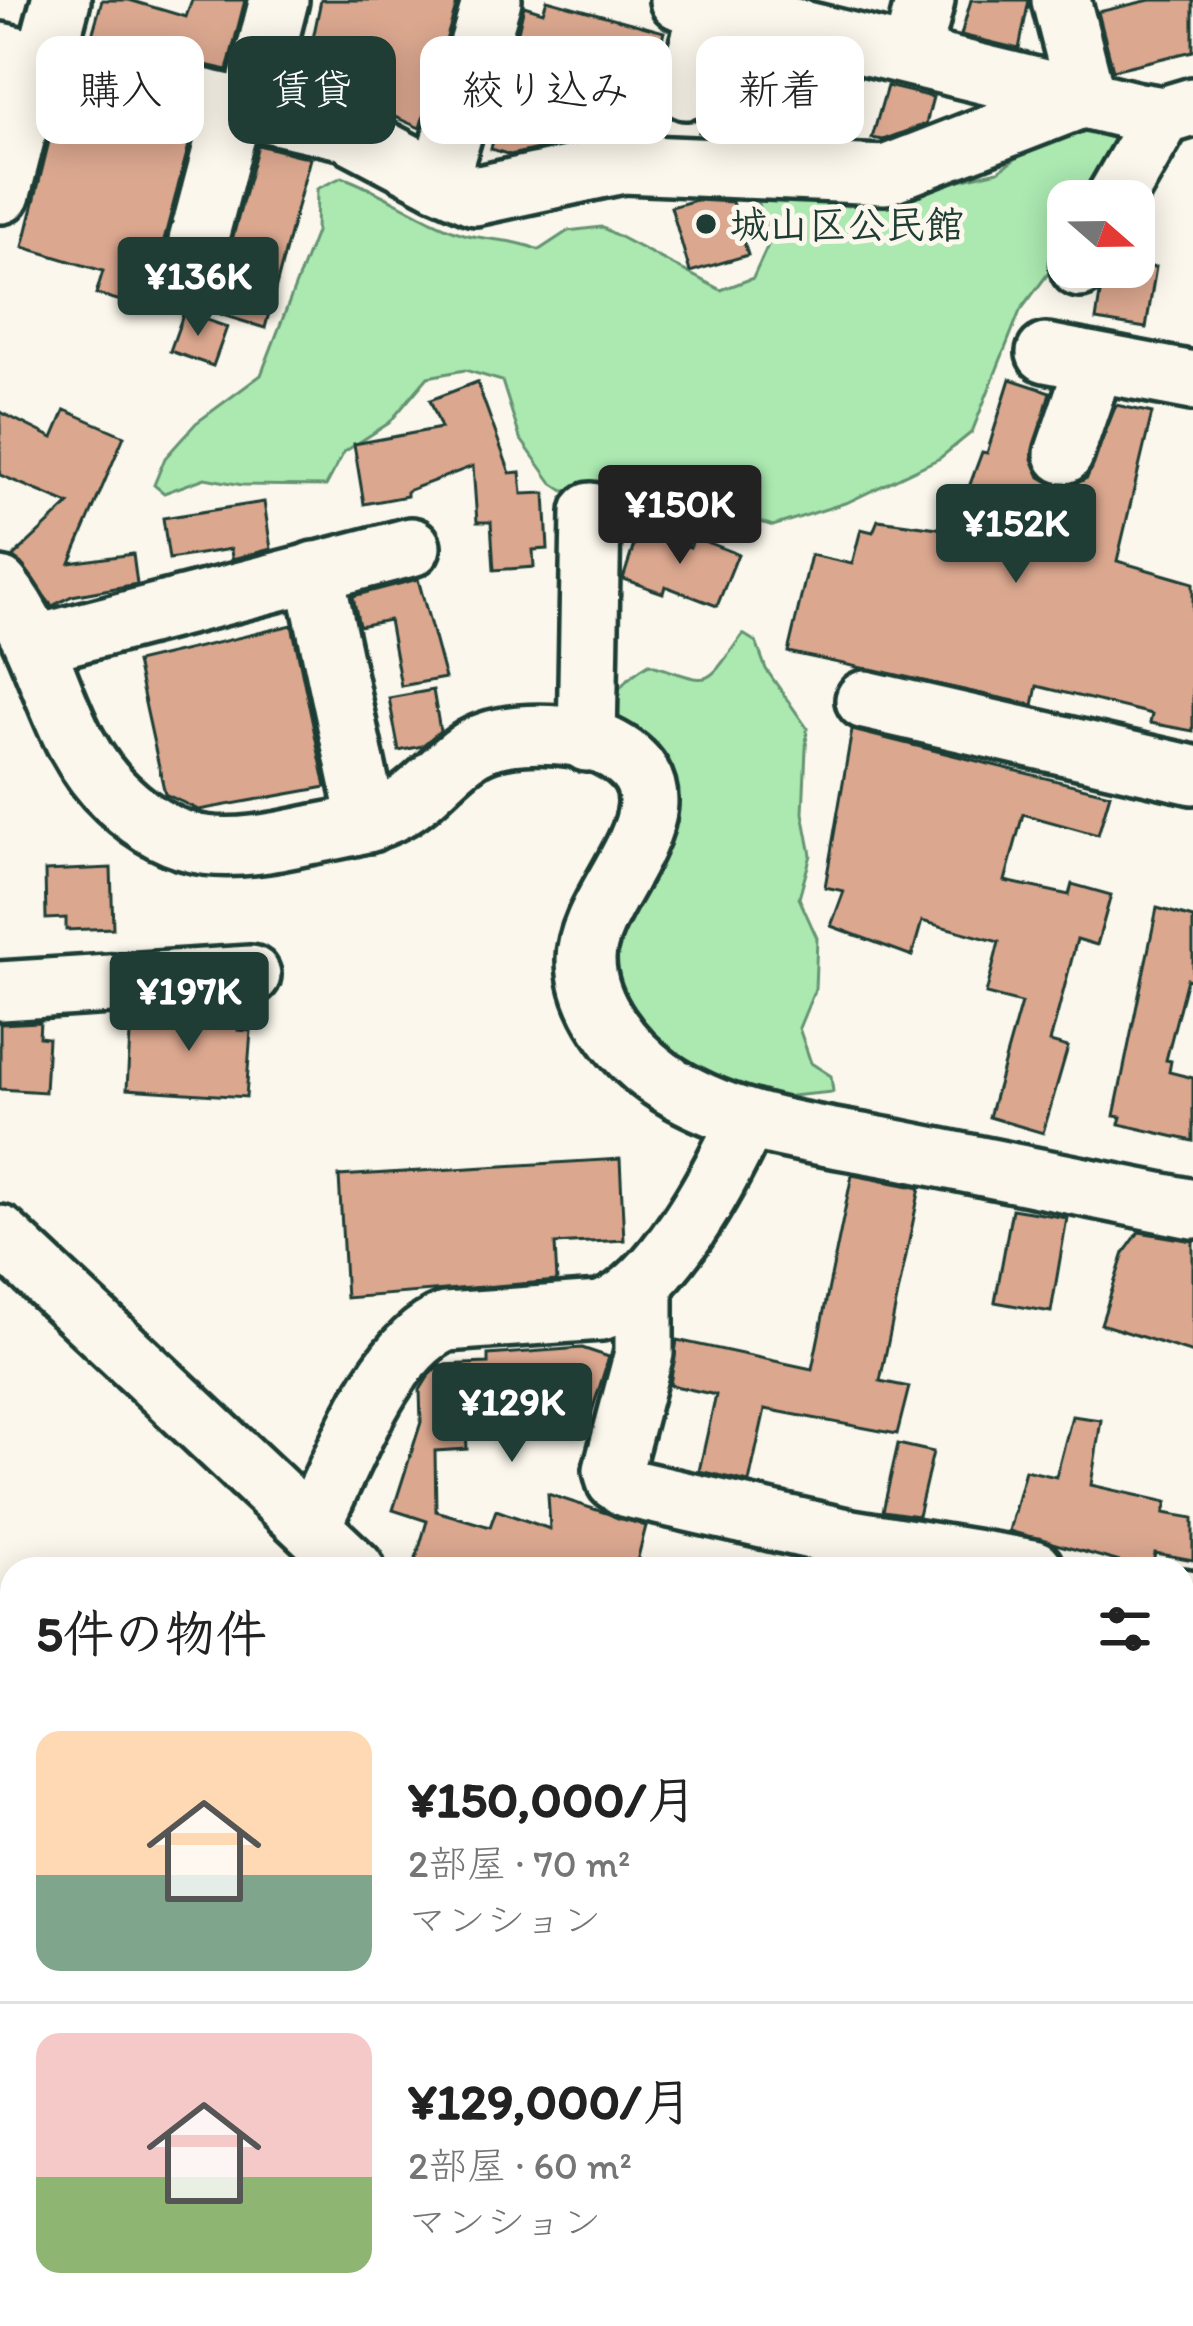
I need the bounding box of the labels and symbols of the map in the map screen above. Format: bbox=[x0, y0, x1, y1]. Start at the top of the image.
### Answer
north arrow bbox=[1047, 180, 1155, 288]
place label: 城山区公民館 bbox=[730, 201, 964, 248]
marker: 城山区公民館 bbox=[693, 211, 719, 237]
pin: ¥136K bbox=[114, 237, 282, 339]
pin: ¥150K bbox=[596, 465, 764, 567]
pin: ¥152K bbox=[932, 484, 1100, 586]
pin: ¥197K bbox=[105, 952, 273, 1054]
pin: ¥129K bbox=[428, 1363, 596, 1465]

